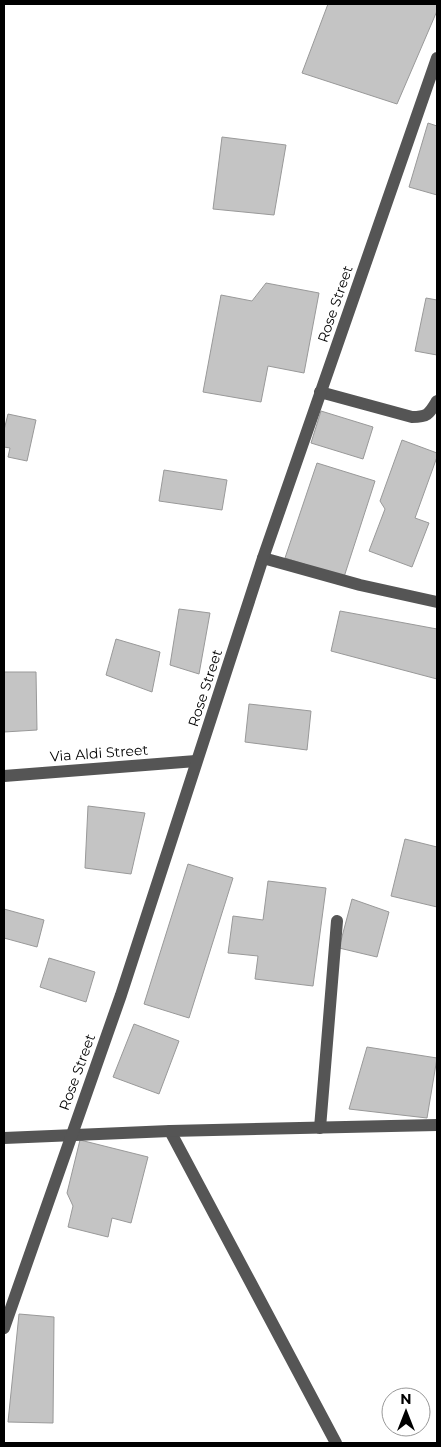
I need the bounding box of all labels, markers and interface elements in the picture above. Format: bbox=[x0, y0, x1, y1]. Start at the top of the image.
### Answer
street label: Rose Street bbox=[313, 263, 357, 345]
street label: Rose Street bbox=[184, 647, 226, 729]
street label: Via Aldi Street bbox=[49, 741, 149, 765]
street label: Rose Street bbox=[55, 1031, 99, 1113]
north arrow bbox=[381, 1387, 431, 1437]
text: N bbox=[400, 1390, 412, 1408]

